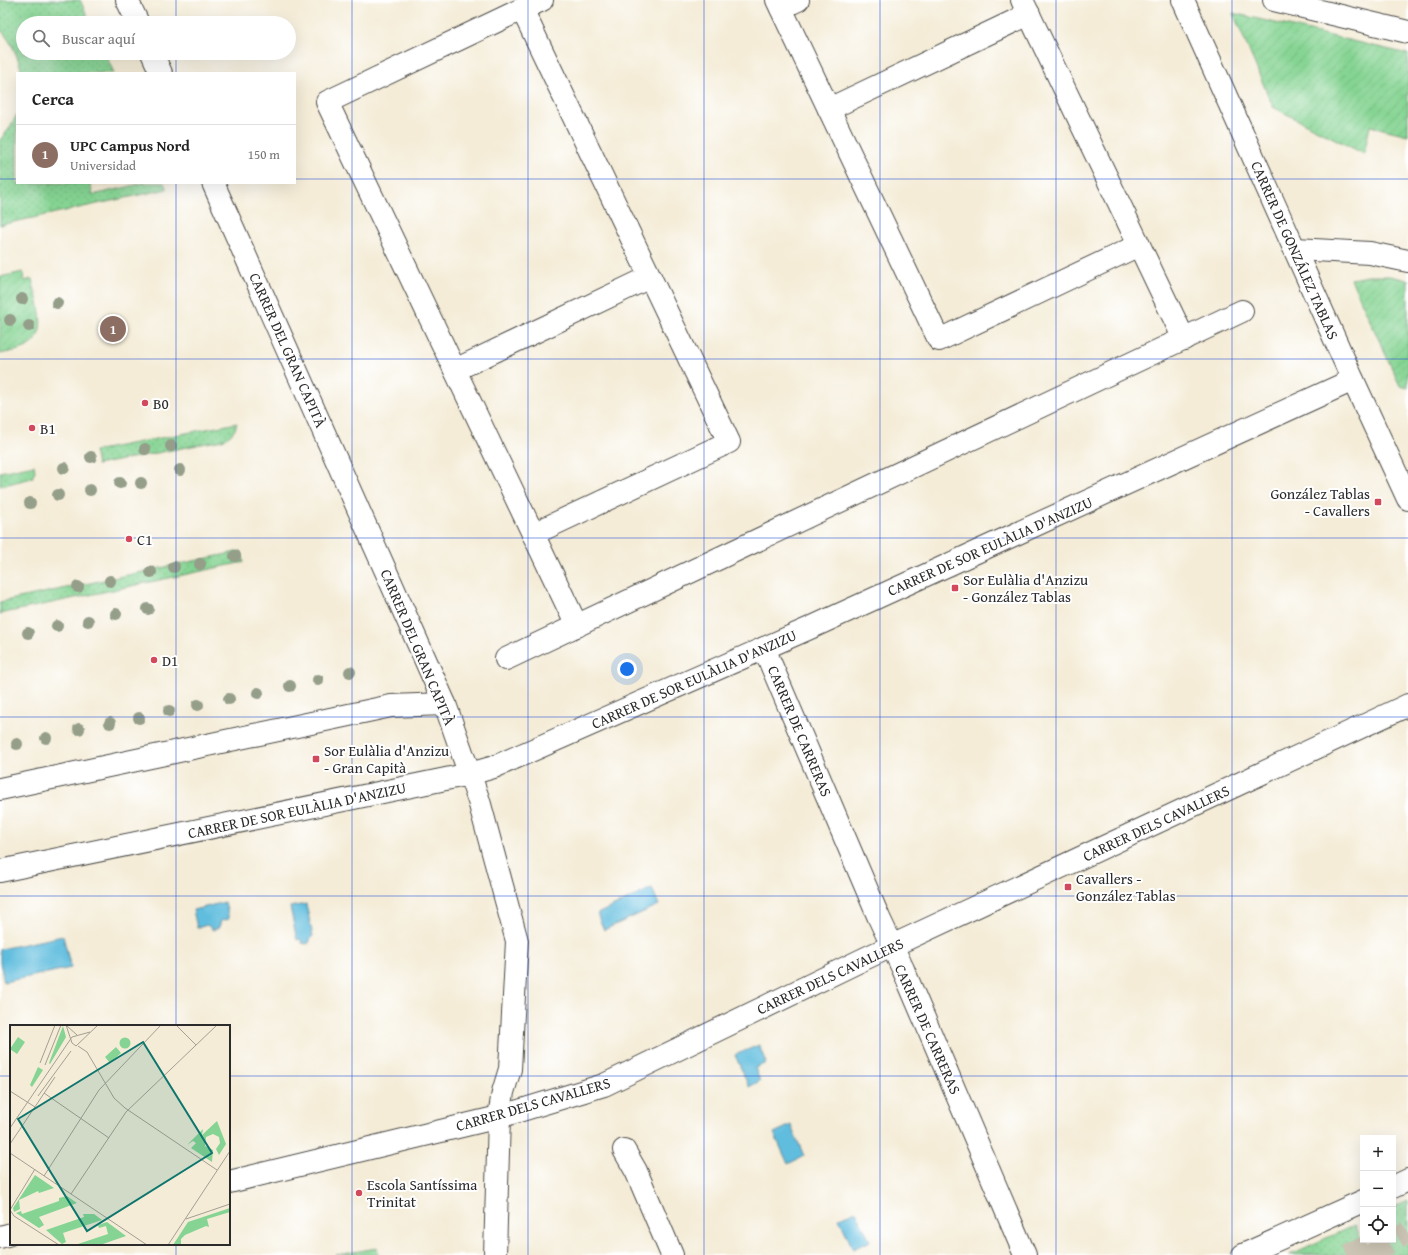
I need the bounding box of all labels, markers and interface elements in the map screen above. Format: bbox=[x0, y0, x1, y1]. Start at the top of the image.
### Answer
search box bbox=[16, 16, 296, 60]
icon: search bbox=[30, 27, 52, 49]
text: Buscar aquí bbox=[62, 28, 135, 49]
text: Cerca bbox=[32, 86, 74, 111]
text: UPC Campus Nord bbox=[70, 135, 190, 156]
text: 1 bbox=[42, 145, 48, 164]
text: 150 m bbox=[248, 145, 280, 164]
text: Universidad bbox=[70, 156, 136, 175]
street label: CARRER DE GONZÁLEZ TABLAS bbox=[1246, 157, 1344, 343]
street label: CARRER DEL GRAN CAPITÀ bbox=[244, 269, 332, 431]
pin: 1 bbox=[100, 314, 126, 344]
place label: B0 bbox=[153, 393, 169, 414]
marker: B0 bbox=[140, 398, 150, 408]
place label: B1 bbox=[40, 418, 56, 439]
marker: B1 bbox=[27, 423, 37, 433]
place label: González Tablas - Cavallers bbox=[1270, 483, 1370, 521]
street label: CARRER DE SOR EULÀLIA D'ANZIZU bbox=[884, 491, 1096, 601]
marker: González Tablas - Cavallers bbox=[1373, 497, 1383, 507]
place label: C1 bbox=[137, 529, 152, 550]
marker: C1 bbox=[124, 534, 134, 544]
street label: CARRER DEL GRAN CAPITÀ bbox=[376, 566, 460, 728]
place label: Sor Eulàlia d'Anzizu - González Tablas bbox=[963, 569, 1089, 607]
marker: Sor Eulàlia d'Anzizu - González Tablas bbox=[950, 583, 960, 593]
street label: CARRER DE SOR EULÀLIA D'ANZIZU bbox=[588, 624, 800, 734]
place label: D1 bbox=[162, 650, 178, 671]
marker: D1 bbox=[149, 655, 159, 665]
your location bbox=[617, 659, 637, 679]
street label: CARRER DE CARRERAS bbox=[763, 662, 837, 800]
place label: Sor Eulàlia d'Anzizu - Gran Capità bbox=[324, 740, 450, 778]
marker: Sor Eulàlia d'Anzizu - Gran Capità bbox=[311, 754, 321, 764]
street label: CARRER DE SOR EULÀLIA D'ANZIZU bbox=[186, 777, 408, 843]
street label: CARRER DELS CAVALLERS bbox=[1079, 780, 1233, 866]
place label: Cavallers - González Tablas bbox=[1076, 868, 1176, 906]
marker: Cavallers - González Tablas bbox=[1063, 882, 1073, 892]
street label: CARRER DELS CAVALLERS bbox=[753, 933, 907, 1019]
street label: CARRER DE CARRERAS bbox=[890, 961, 966, 1097]
inset map bbox=[10, 1025, 230, 1245]
street label: CARRER DELS CAVALLERS bbox=[453, 1072, 613, 1136]
map controls bbox=[1360, 1135, 1396, 1243]
button: + bbox=[1360, 1135, 1396, 1171]
button: − bbox=[1360, 1171, 1396, 1207]
place label: Escola Santíssima Trinitat bbox=[367, 1174, 477, 1212]
marker: Escola Santíssima Trinitat bbox=[354, 1188, 364, 1198]
button: locate bbox=[1360, 1207, 1396, 1243]

